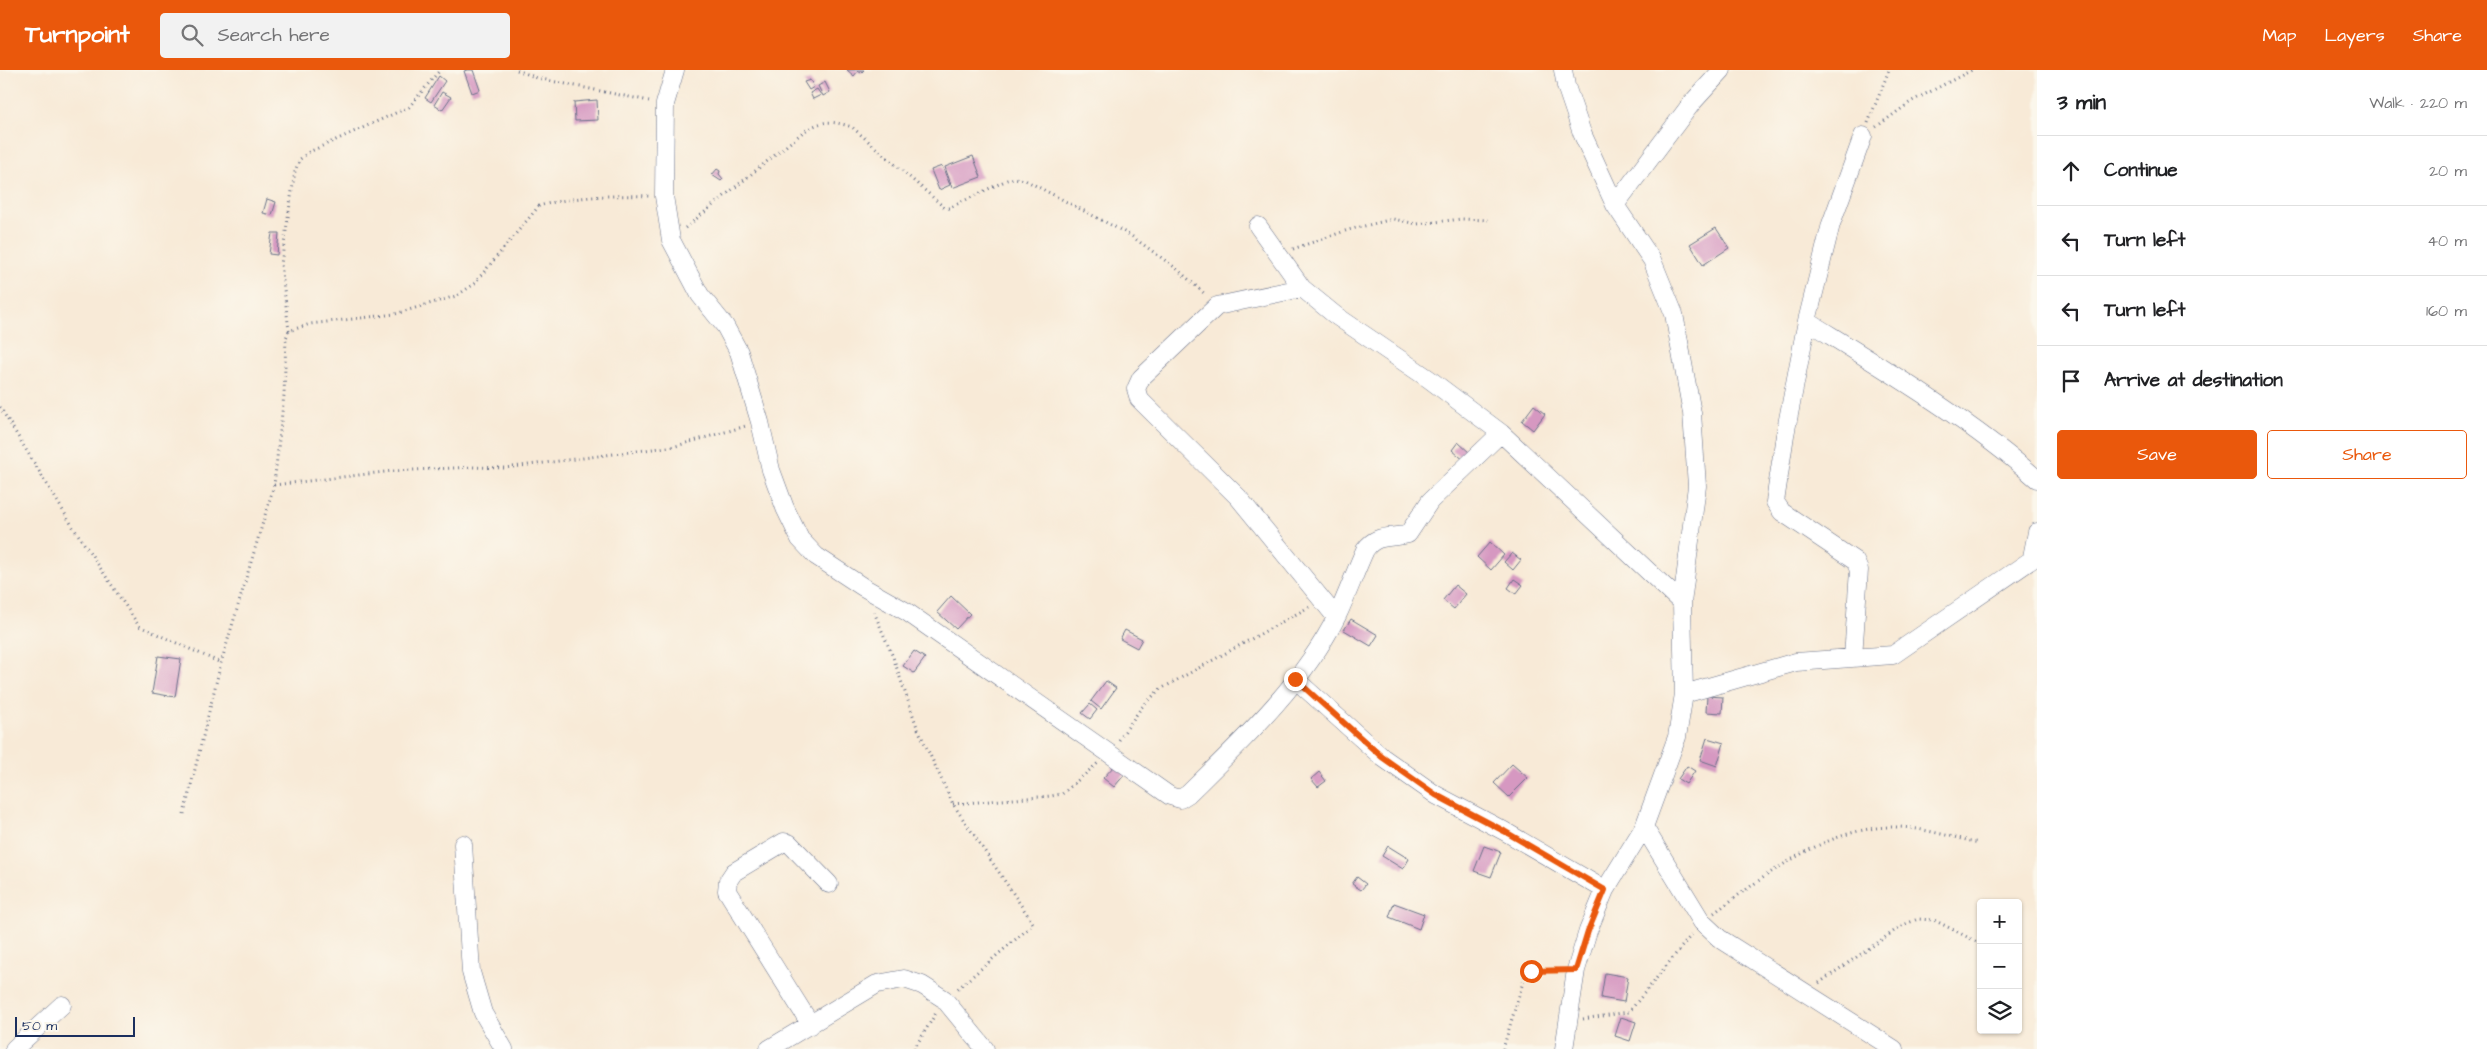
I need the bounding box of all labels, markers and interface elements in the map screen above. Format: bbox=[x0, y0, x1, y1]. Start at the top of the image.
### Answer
search box bbox=[160, 13, 510, 58]
text: Turnpoint bbox=[25, 18, 130, 52]
icon: search bbox=[178, 21, 206, 49]
text: Search here bbox=[218, 22, 330, 49]
text: Map bbox=[2262, 23, 2296, 48]
text: Layers bbox=[2324, 23, 2385, 48]
text: Share bbox=[2413, 23, 2462, 48]
text: 3 min bbox=[2057, 88, 2106, 117]
text: Walk · 220 m bbox=[2369, 92, 2467, 114]
icon: ahead bbox=[2057, 157, 2085, 185]
text: Continue bbox=[2104, 157, 2178, 184]
text: 20 m bbox=[2429, 160, 2467, 182]
icon: left bbox=[2057, 227, 2085, 255]
text: Turn left bbox=[2104, 227, 2185, 254]
text: 40 m bbox=[2427, 230, 2467, 252]
icon: left bbox=[2057, 297, 2085, 325]
text: Turn left bbox=[2104, 297, 2185, 324]
text: 160 m bbox=[2426, 300, 2467, 322]
icon: arrive bbox=[2057, 367, 2085, 395]
text: Arrive at destination bbox=[2104, 367, 2283, 394]
button: Save bbox=[2057, 430, 2257, 479]
button: Share bbox=[2267, 430, 2467, 479]
route end bbox=[1284, 668, 1307, 691]
map controls bbox=[1977, 899, 2022, 1034]
button: + bbox=[1977, 899, 2022, 944]
button: − bbox=[1977, 944, 2022, 989]
route start bbox=[1520, 960, 1543, 983]
button: layers bbox=[1977, 989, 2022, 1034]
scale bar bbox=[15, 1014, 135, 1037]
text: 50 m bbox=[22, 1016, 57, 1036]

